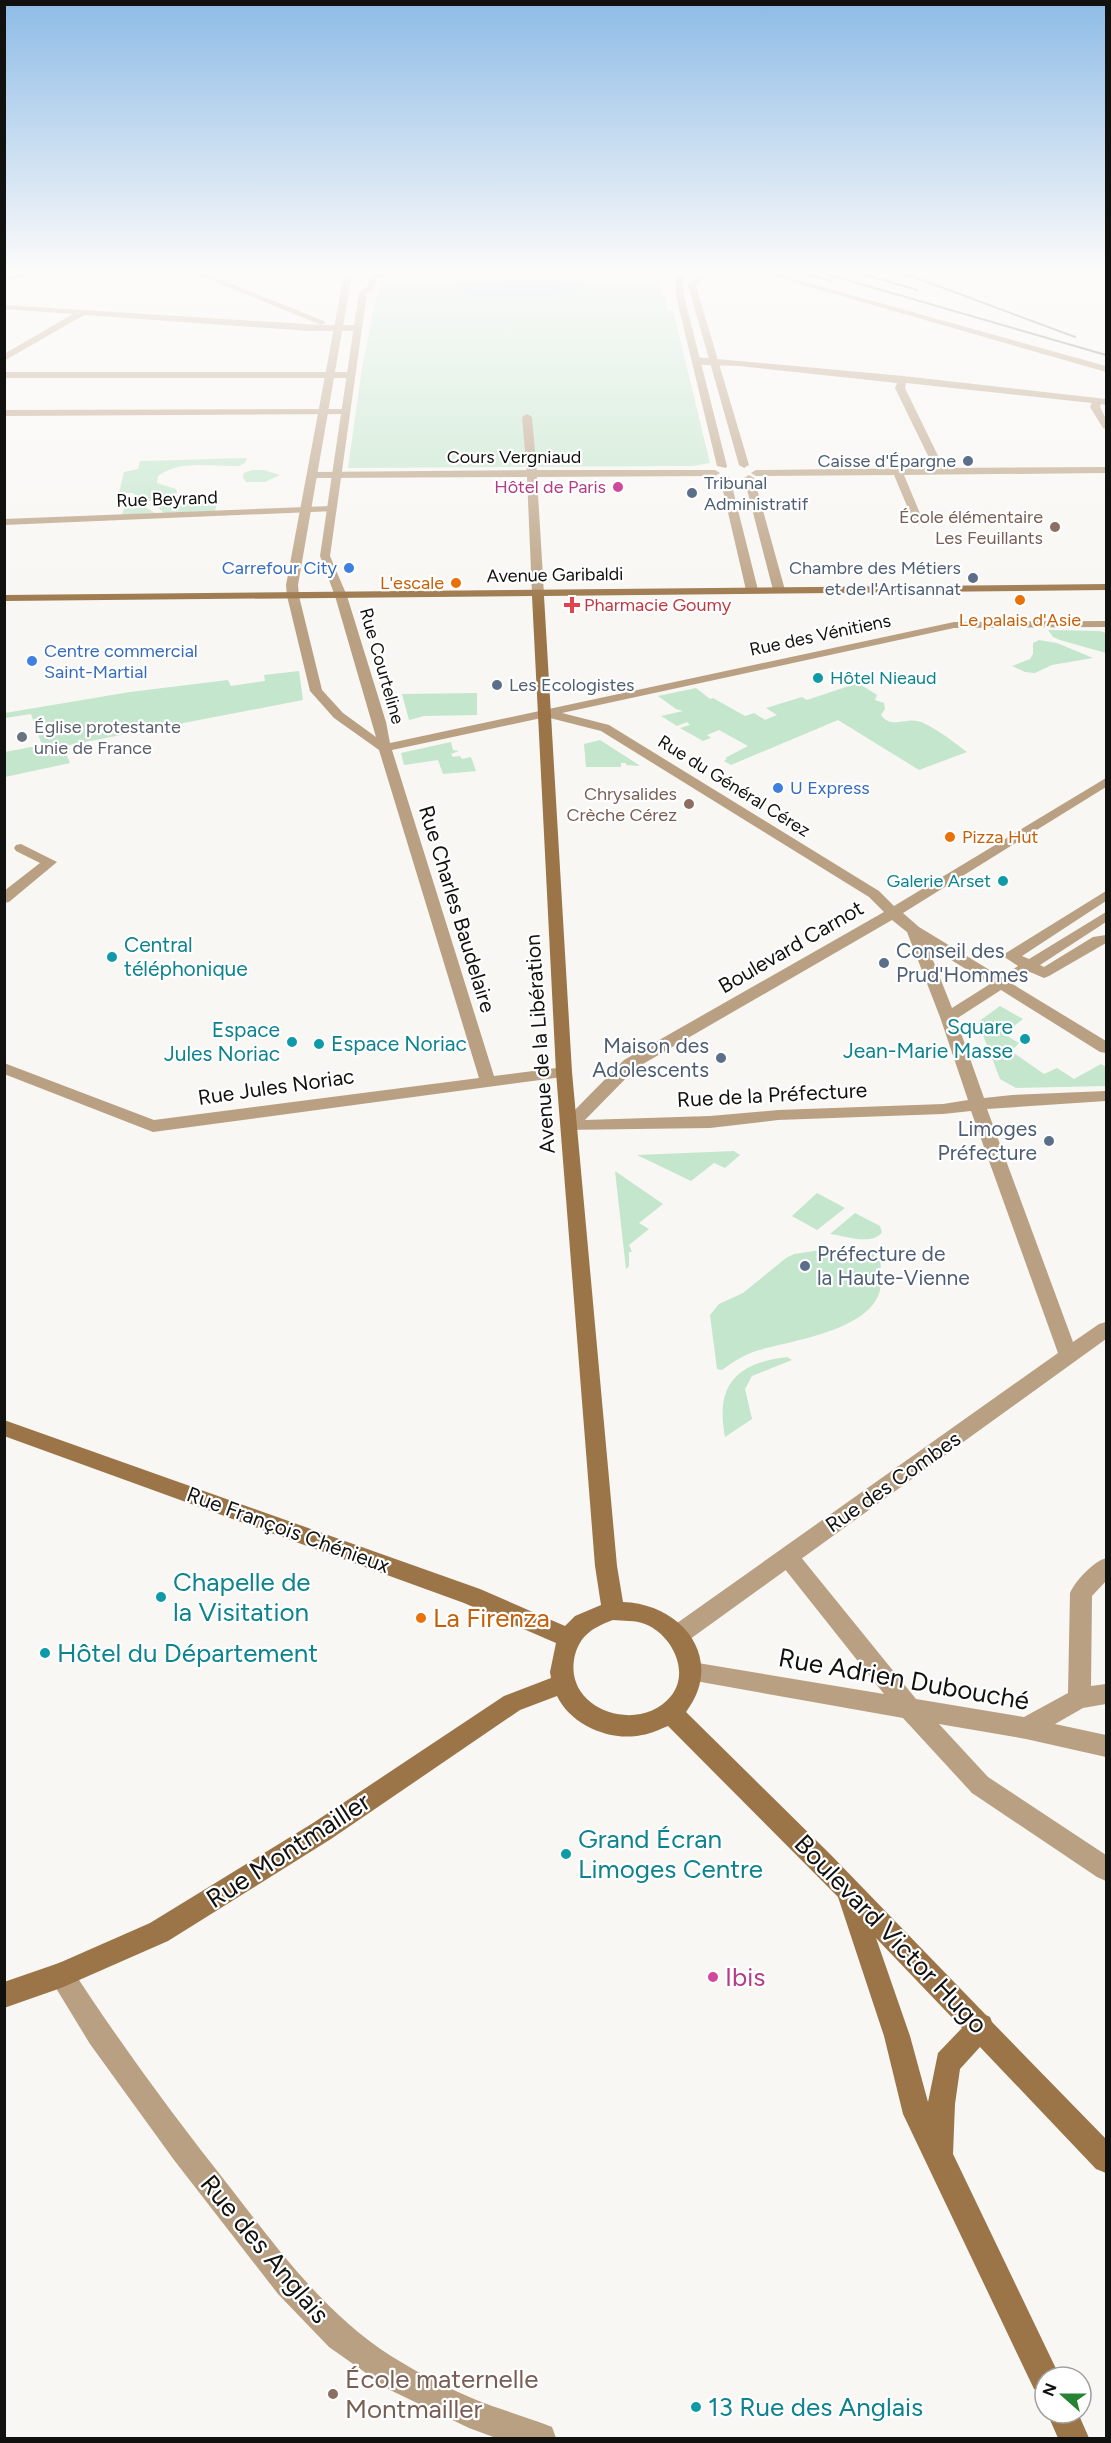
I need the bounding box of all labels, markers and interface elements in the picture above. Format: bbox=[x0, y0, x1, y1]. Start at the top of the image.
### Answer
street label: Cours Vergniaud bbox=[447, 446, 581, 468]
place label: Caisse d'Épargne bbox=[817, 450, 956, 472]
marker: Caisse d'Épargne bbox=[961, 454, 975, 468]
place label: Tribunal Administratif bbox=[704, 472, 809, 515]
place label: Hôtel de Paris bbox=[494, 476, 606, 498]
marker: Hôtel de Paris bbox=[611, 480, 625, 494]
street label: Rue Beyrand bbox=[116, 486, 218, 512]
marker: Tribunal Administratif bbox=[685, 486, 699, 500]
place label: École élémentaire Les Feuillants bbox=[899, 506, 1043, 549]
marker: École élémentaire Les Feuillants bbox=[1048, 520, 1062, 534]
place label: Carrefour City bbox=[222, 557, 338, 579]
place label: Chambre des Métiers et de l'Artisannat bbox=[789, 557, 961, 600]
marker: Carrefour City bbox=[342, 561, 356, 575]
street label: Avenue Garibaldi bbox=[486, 563, 624, 587]
marker: Chambre des Métiers et de l'Artisannat bbox=[966, 571, 980, 585]
place label: L'escale bbox=[380, 572, 444, 594]
marker: L'escale bbox=[449, 576, 463, 590]
marker: Le palais d'Asie bbox=[1013, 593, 1027, 607]
place label: Pharmacie Goumy bbox=[584, 594, 732, 616]
marker: Pharmacie Goumy bbox=[565, 598, 579, 612]
street label: Rue Courteline bbox=[355, 605, 409, 727]
street label: Rue des Vénitiens bbox=[747, 609, 893, 661]
place label: Le palais d'Asie bbox=[959, 609, 1081, 631]
place label: Centre commercial Saint-Martial bbox=[44, 640, 198, 683]
marker: Centre commercial Saint-Martial bbox=[25, 654, 39, 668]
place label: Hôtel Nieaud bbox=[830, 667, 937, 689]
marker: Hôtel Nieaud bbox=[811, 671, 825, 685]
place label: Les Ecologistes bbox=[509, 674, 634, 696]
marker: Les Ecologistes bbox=[490, 678, 504, 692]
place label: Église protestante unie de France bbox=[34, 716, 181, 759]
marker: Église protestante unie de France bbox=[15, 730, 29, 744]
street label: Rue du Général Cérez bbox=[654, 730, 814, 842]
place label: U Express bbox=[790, 777, 870, 799]
marker: U Express bbox=[771, 781, 785, 795]
place label: Chrysalides Crèche Cérez bbox=[566, 783, 677, 826]
marker: Chrysalides Crèche Cérez bbox=[682, 797, 696, 811]
street label: Rue Charles Baudelaire bbox=[414, 802, 501, 1015]
place label: Pizza Hut bbox=[962, 826, 1038, 848]
marker: Pizza Hut bbox=[943, 830, 957, 844]
place label: Galerie Arset bbox=[887, 870, 991, 892]
marker: Galerie Arset bbox=[996, 874, 1010, 888]
street label: Boulevard Carnot bbox=[714, 895, 868, 998]
place label: Central téléphonique bbox=[124, 932, 248, 981]
street label: Avenue de la Libération bbox=[519, 934, 560, 1155]
place label: Conseil des Prud'Hommes bbox=[896, 938, 1028, 987]
marker: Central téléphonique bbox=[105, 950, 119, 964]
marker: Conseil des Prud'Hommes bbox=[877, 956, 891, 970]
place label: Square Jean-Marie Masse bbox=[843, 1014, 1013, 1063]
place label: Espace Jules Noriac bbox=[164, 1017, 280, 1066]
place label: Espace Noriac bbox=[331, 1031, 467, 1056]
marker: Square Jean-Marie Masse bbox=[1018, 1032, 1032, 1046]
place label: Maison des Adolescents bbox=[592, 1033, 709, 1082]
marker: Espace Jules Noriac bbox=[285, 1035, 299, 1049]
marker: Espace Noriac bbox=[312, 1037, 326, 1051]
marker: Maison des Adolescents bbox=[714, 1051, 728, 1065]
street label: Rue Jules Noriac bbox=[196, 1063, 356, 1110]
street label: Rue de la Préfecture bbox=[676, 1077, 868, 1112]
place label: Limoges Préfecture bbox=[938, 1116, 1037, 1165]
marker: Limoges Préfecture bbox=[1042, 1134, 1056, 1148]
place label: Préfecture de la Haute-Vienne bbox=[817, 1241, 970, 1290]
marker: Préfecture de la Haute-Vienne bbox=[798, 1259, 812, 1273]
street label: Rue des Combes bbox=[820, 1426, 965, 1537]
street label: Rue François Chénieux bbox=[183, 1481, 393, 1578]
place label: Chapelle de la Visitation bbox=[173, 1566, 311, 1628]
marker: Chapelle de la Visitation bbox=[154, 1590, 168, 1604]
place label: La Firenza bbox=[433, 1602, 550, 1634]
marker: La Firenza bbox=[414, 1611, 428, 1625]
place label: Hôtel du Département bbox=[57, 1637, 318, 1669]
street label: Rue Adrien Dubouché bbox=[776, 1641, 1032, 1717]
marker: Hôtel du Département bbox=[38, 1646, 52, 1660]
street label: Rue Montmailler bbox=[200, 1785, 376, 1915]
place label: Grand Écran Limoges Centre bbox=[578, 1823, 763, 1885]
street label: Boulevard Victor Hugo bbox=[788, 1828, 994, 2040]
marker: Grand Écran Limoges Centre bbox=[559, 1847, 573, 1861]
place label: Ibis bbox=[725, 1961, 765, 1993]
marker: Ibis bbox=[706, 1970, 720, 1984]
street label: Rue des Anglais bbox=[194, 2168, 336, 2330]
place label: École maternelle Montmailler bbox=[345, 2363, 538, 2425]
north arrow bbox=[1033, 2365, 1093, 2425]
text: N bbox=[1038, 2381, 1061, 2399]
marker: École maternelle Montmailler bbox=[326, 2387, 340, 2401]
place label: 13 Rue des Anglais bbox=[708, 2391, 923, 2423]
marker: 13 Rue des Anglais bbox=[689, 2400, 703, 2414]

